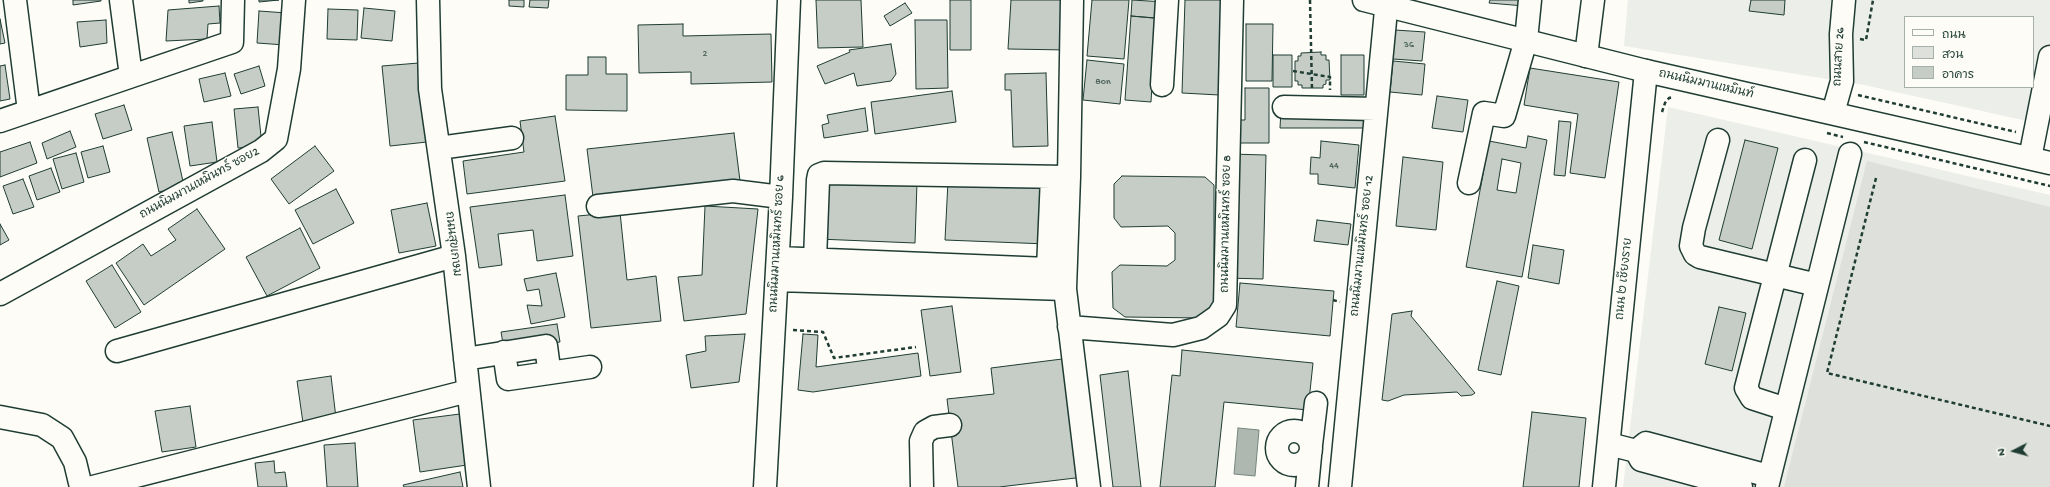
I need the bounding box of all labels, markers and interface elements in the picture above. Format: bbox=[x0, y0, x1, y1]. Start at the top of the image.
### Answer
legend bbox=[1904, 16, 2034, 88]
street label: ถนนสาย 26 bbox=[1831, 27, 1849, 87]
text: ถนน bbox=[1942, 29, 1966, 43]
house number: 36 bbox=[1404, 39, 1414, 51]
house number: 2 bbox=[703, 48, 707, 60]
text: สวน bbox=[1942, 49, 1963, 63]
street label: ถนนนิมมานเหมินท์ bbox=[1657, 67, 1755, 103]
text: อาคาร bbox=[1942, 69, 1974, 83]
house number: 8on bbox=[1095, 76, 1111, 88]
street label: ถนนนิมมานเหมินทร์ ซอย2 bbox=[138, 145, 262, 223]
street label: ถนนนิมมานเหมินทร์ ซอย 8 bbox=[1219, 155, 1235, 293]
house number: 44 bbox=[1329, 160, 1339, 172]
street label: ถนนนิมมานเหมินทร์ ซอย 6 bbox=[767, 175, 789, 313]
street label: ถนนนิมมานเหมินทร์ ซอย 12 bbox=[1348, 175, 1378, 317]
street label: ถนนสุขเกษม bbox=[441, 211, 463, 277]
street label: ถนน ๒ เชียงราย bbox=[1614, 237, 1636, 321]
north arrow bbox=[1994, 431, 2034, 471]
text: N bbox=[1996, 448, 2008, 456]

